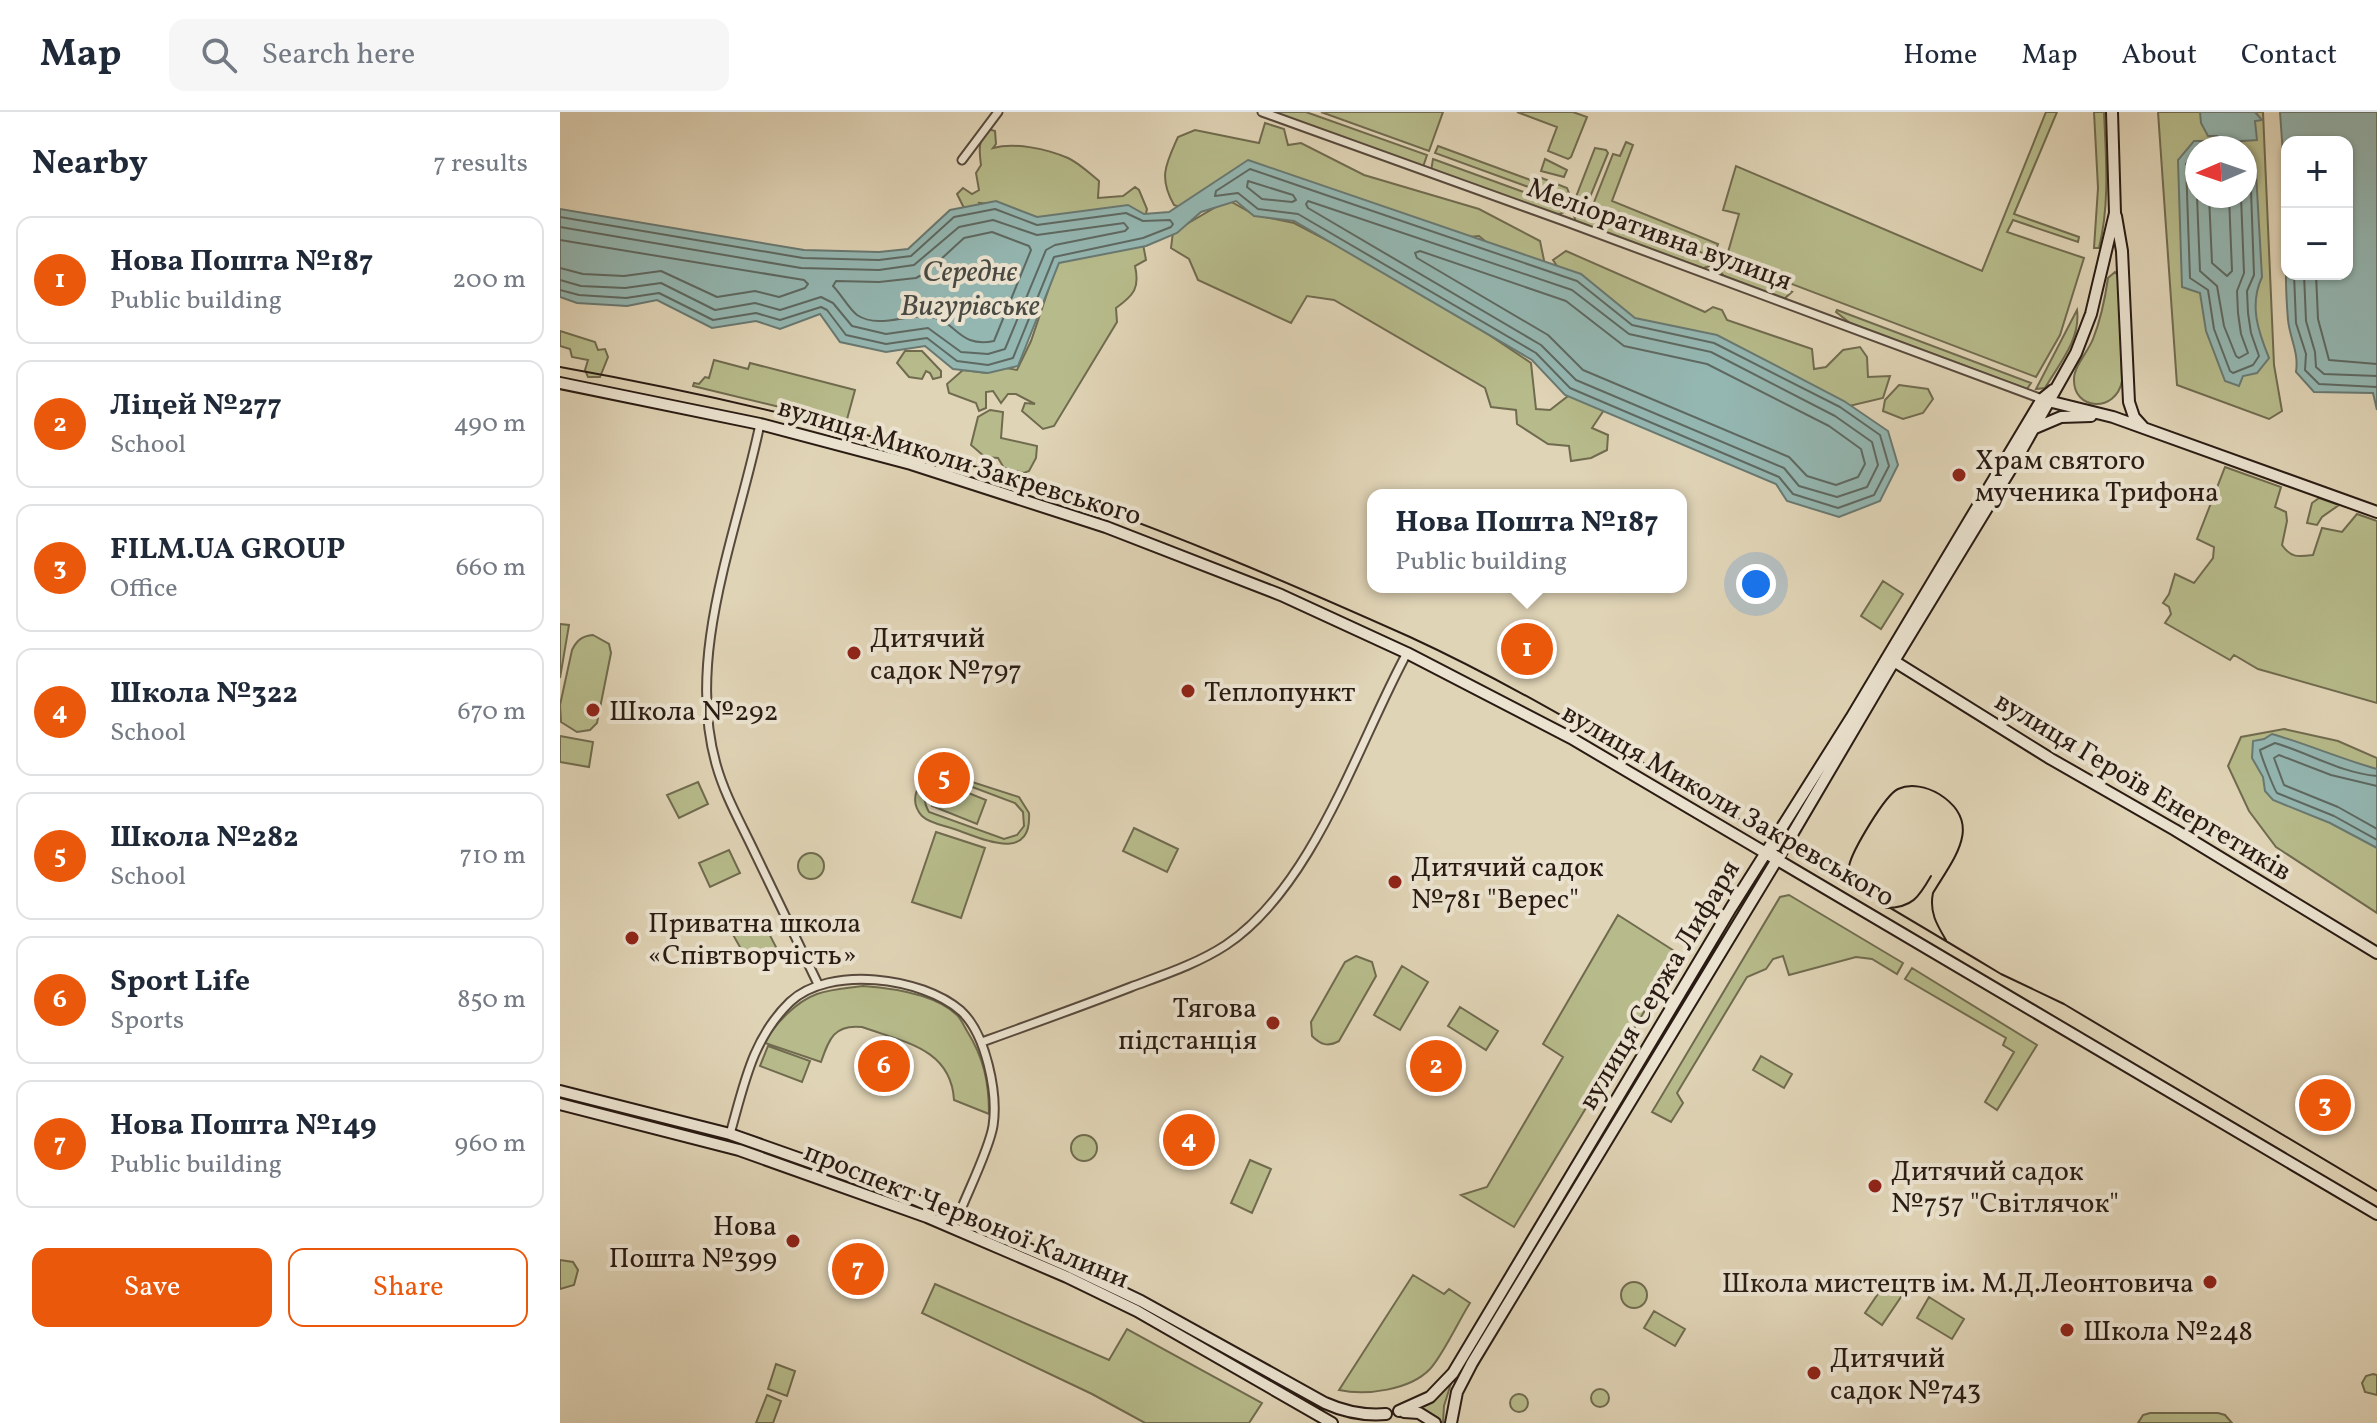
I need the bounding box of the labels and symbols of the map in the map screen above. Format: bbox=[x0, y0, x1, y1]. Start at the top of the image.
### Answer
north arrow bbox=[2185, 136, 2257, 208]
street label: Меліоративна вулиця bbox=[1521, 169, 1797, 301]
water label: Середнє Вигурівське bbox=[900, 252, 1040, 328]
street label: вулиця Миколи Закревського bbox=[773, 388, 1146, 536]
place label: Храм святого мученика Трифона bbox=[1975, 442, 2219, 513]
marker: Храм святого мученика Трифона bbox=[1950, 466, 1968, 484]
your location bbox=[1736, 564, 1776, 604]
pin: 1 bbox=[1501, 619, 1553, 679]
place label: Дитячий садок №797 bbox=[870, 620, 1022, 691]
marker: Дитячий садок №797 bbox=[845, 644, 863, 662]
place label: Теплопункт bbox=[1204, 674, 1355, 713]
marker: Теплопункт bbox=[1179, 682, 1197, 700]
street label: вулиця Героїв Енергетиків bbox=[1987, 683, 2299, 892]
place label: Школа №292 bbox=[609, 693, 779, 732]
street label: вулиця Миколи Закревського bbox=[1554, 695, 1901, 918]
marker: Школа №292 bbox=[584, 701, 602, 719]
pin: 5 bbox=[918, 748, 970, 808]
place label: Дитячий садок №781 "Верес" bbox=[1411, 849, 1604, 920]
street label: вулиця Сержа Лифаря bbox=[1570, 853, 1750, 1118]
marker: Дитячий садок №781 "Верес" bbox=[1386, 873, 1404, 891]
place label: Приватна школа «Співтворчість» bbox=[648, 905, 861, 976]
marker: Приватна школа «Співтворчість» bbox=[623, 929, 641, 947]
place label: Тягова пiдстанцiя bbox=[1118, 990, 1257, 1061]
marker: Тягова пiдстанцiя bbox=[1264, 1014, 1282, 1032]
pin: 6 bbox=[858, 1036, 910, 1096]
pin: 2 bbox=[1410, 1036, 1462, 1096]
pin: 3 bbox=[2299, 1075, 2351, 1135]
pin: 4 bbox=[1163, 1110, 1215, 1170]
street label: проспект Червоної Калини bbox=[798, 1133, 1134, 1299]
place label: Дитячий садок №757 "Світлячок" bbox=[1891, 1153, 2119, 1224]
marker: Дитячий садок №757 "Світлячок" bbox=[1866, 1177, 1884, 1195]
place label: Нова Пошта №399 bbox=[609, 1208, 777, 1279]
marker: Нова Пошта №399 bbox=[784, 1232, 802, 1250]
pin: 7 bbox=[832, 1239, 884, 1299]
place label: Школа мистецтв ім. М.Д.Леонтовича bbox=[1722, 1265, 2194, 1304]
marker: Школа мистецтв ім. М.Д.Леонтовича bbox=[2201, 1273, 2219, 1291]
place label: Школа №248 bbox=[2083, 1313, 2253, 1352]
marker: Школа №248 bbox=[2058, 1321, 2076, 1339]
place label: Дитячий садок №743 bbox=[1830, 1340, 1981, 1411]
marker: Дитячий садок №743 bbox=[1805, 1364, 1823, 1382]

